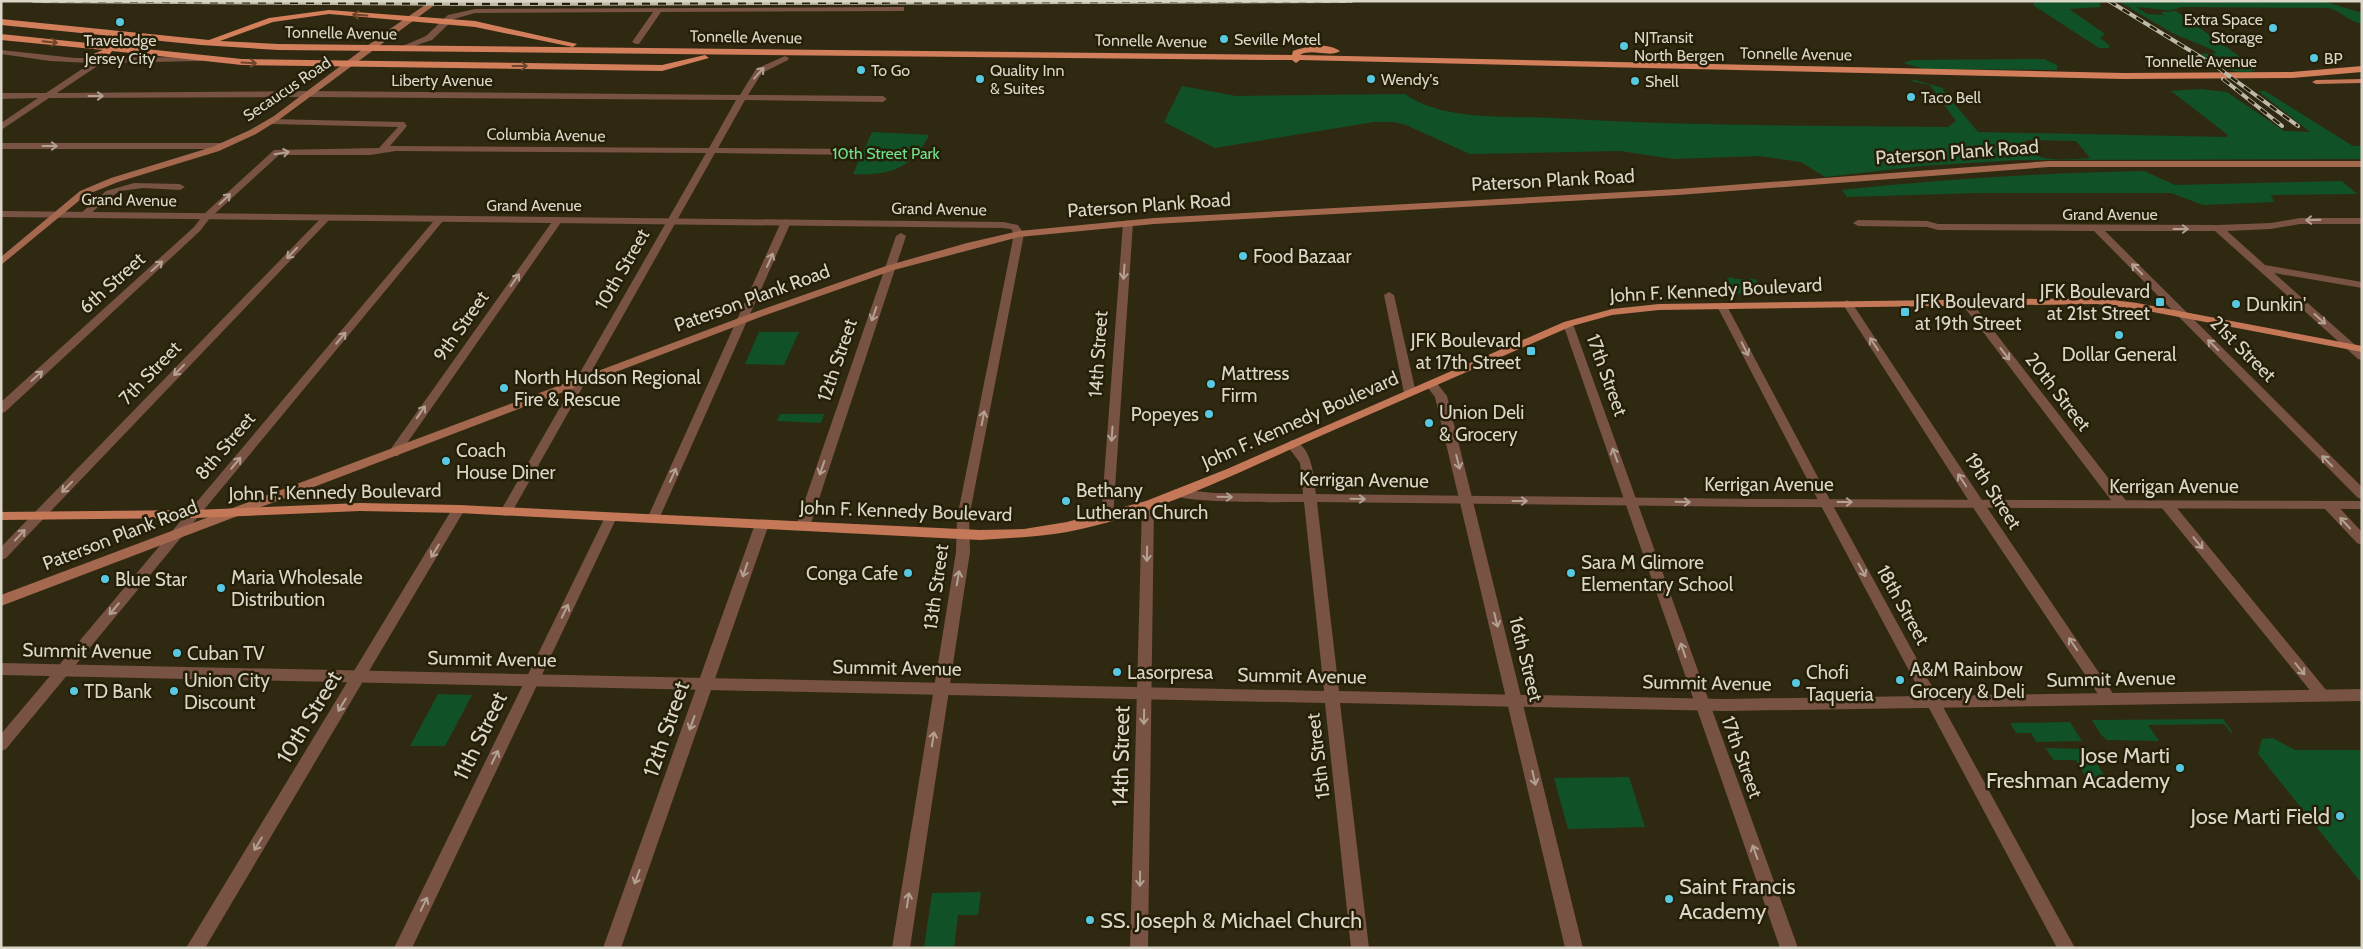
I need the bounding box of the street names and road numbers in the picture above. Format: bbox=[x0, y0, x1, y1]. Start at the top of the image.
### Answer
street label: Tonnelle Avenue bbox=[285, 23, 397, 43]
street label: Tonnelle Avenue bbox=[690, 27, 802, 47]
street label: Tonnelle Avenue bbox=[1095, 31, 1207, 51]
street label: Tonnelle Avenue bbox=[1740, 44, 1852, 64]
street label: Tonnelle Avenue bbox=[2145, 52, 2257, 71]
street label: Secaucus Road bbox=[240, 53, 334, 125]
street label: Liberty Avenue bbox=[391, 71, 493, 90]
street label: Columbia Avenue bbox=[486, 124, 606, 146]
street label: Paterson Plank Road bbox=[1874, 135, 2040, 169]
street label: Paterson Plank Road bbox=[1471, 164, 1635, 196]
street label: Paterson Plank Road bbox=[1066, 188, 1232, 222]
street label: Grand Avenue bbox=[81, 190, 177, 210]
street label: Grand Avenue bbox=[486, 196, 582, 215]
street label: Grand Avenue bbox=[891, 199, 987, 219]
street label: Grand Avenue bbox=[2062, 205, 2158, 224]
street label: 10th Street bbox=[590, 224, 655, 313]
street label: 6th Street bbox=[74, 247, 150, 319]
street label: Paterson Plank Road bbox=[671, 259, 833, 337]
street label: John F. Kennedy Boulevard bbox=[1608, 273, 1823, 307]
street label: 9th Street bbox=[428, 286, 494, 366]
street label: 14th Street bbox=[1083, 309, 1113, 398]
street label: 21st Street bbox=[2205, 311, 2281, 387]
street label: 12th Street bbox=[812, 315, 862, 404]
street label: 17th Street bbox=[1582, 331, 1633, 420]
street label: 7th Street bbox=[114, 336, 186, 410]
street label: 20th Street bbox=[2020, 348, 2096, 436]
street label: John F. Kennedy Boulevard bbox=[1197, 366, 1402, 474]
street label: 8th Street bbox=[190, 407, 260, 485]
street label: 19th Street bbox=[1960, 448, 2027, 534]
street label: Kerrigan Avenue bbox=[1299, 467, 1429, 493]
street label: Kerrigan Avenue bbox=[1704, 473, 1834, 496]
street label: Kerrigan Avenue bbox=[2109, 475, 2239, 498]
street label: John F. Kennedy Boulevard bbox=[227, 479, 442, 505]
street label: Paterson Plank Road bbox=[39, 495, 201, 575]
street label: John F. Kennedy Boulevard bbox=[798, 496, 1013, 526]
street label: 13th Street bbox=[919, 542, 953, 631]
street label: 18th Street bbox=[1872, 561, 1935, 649]
street label: 16th Street bbox=[1504, 614, 1548, 704]
street label: Summit Avenue bbox=[22, 638, 152, 664]
street label: Summit Avenue bbox=[427, 646, 557, 672]
street label: Summit Avenue bbox=[832, 655, 962, 681]
street label: Summit Avenue bbox=[1237, 663, 1367, 689]
street label: 10th Street bbox=[271, 665, 347, 768]
street label: Summit Avenue bbox=[2046, 666, 2176, 692]
street label: Summit Avenue bbox=[1642, 670, 1772, 696]
street label: 12th Street bbox=[637, 677, 695, 780]
street label: 11th Street bbox=[447, 687, 513, 785]
street label: 14th Street bbox=[1107, 705, 1135, 807]
street label: 15th Street bbox=[1301, 711, 1335, 800]
street label: 17th Street bbox=[1717, 713, 1768, 802]

